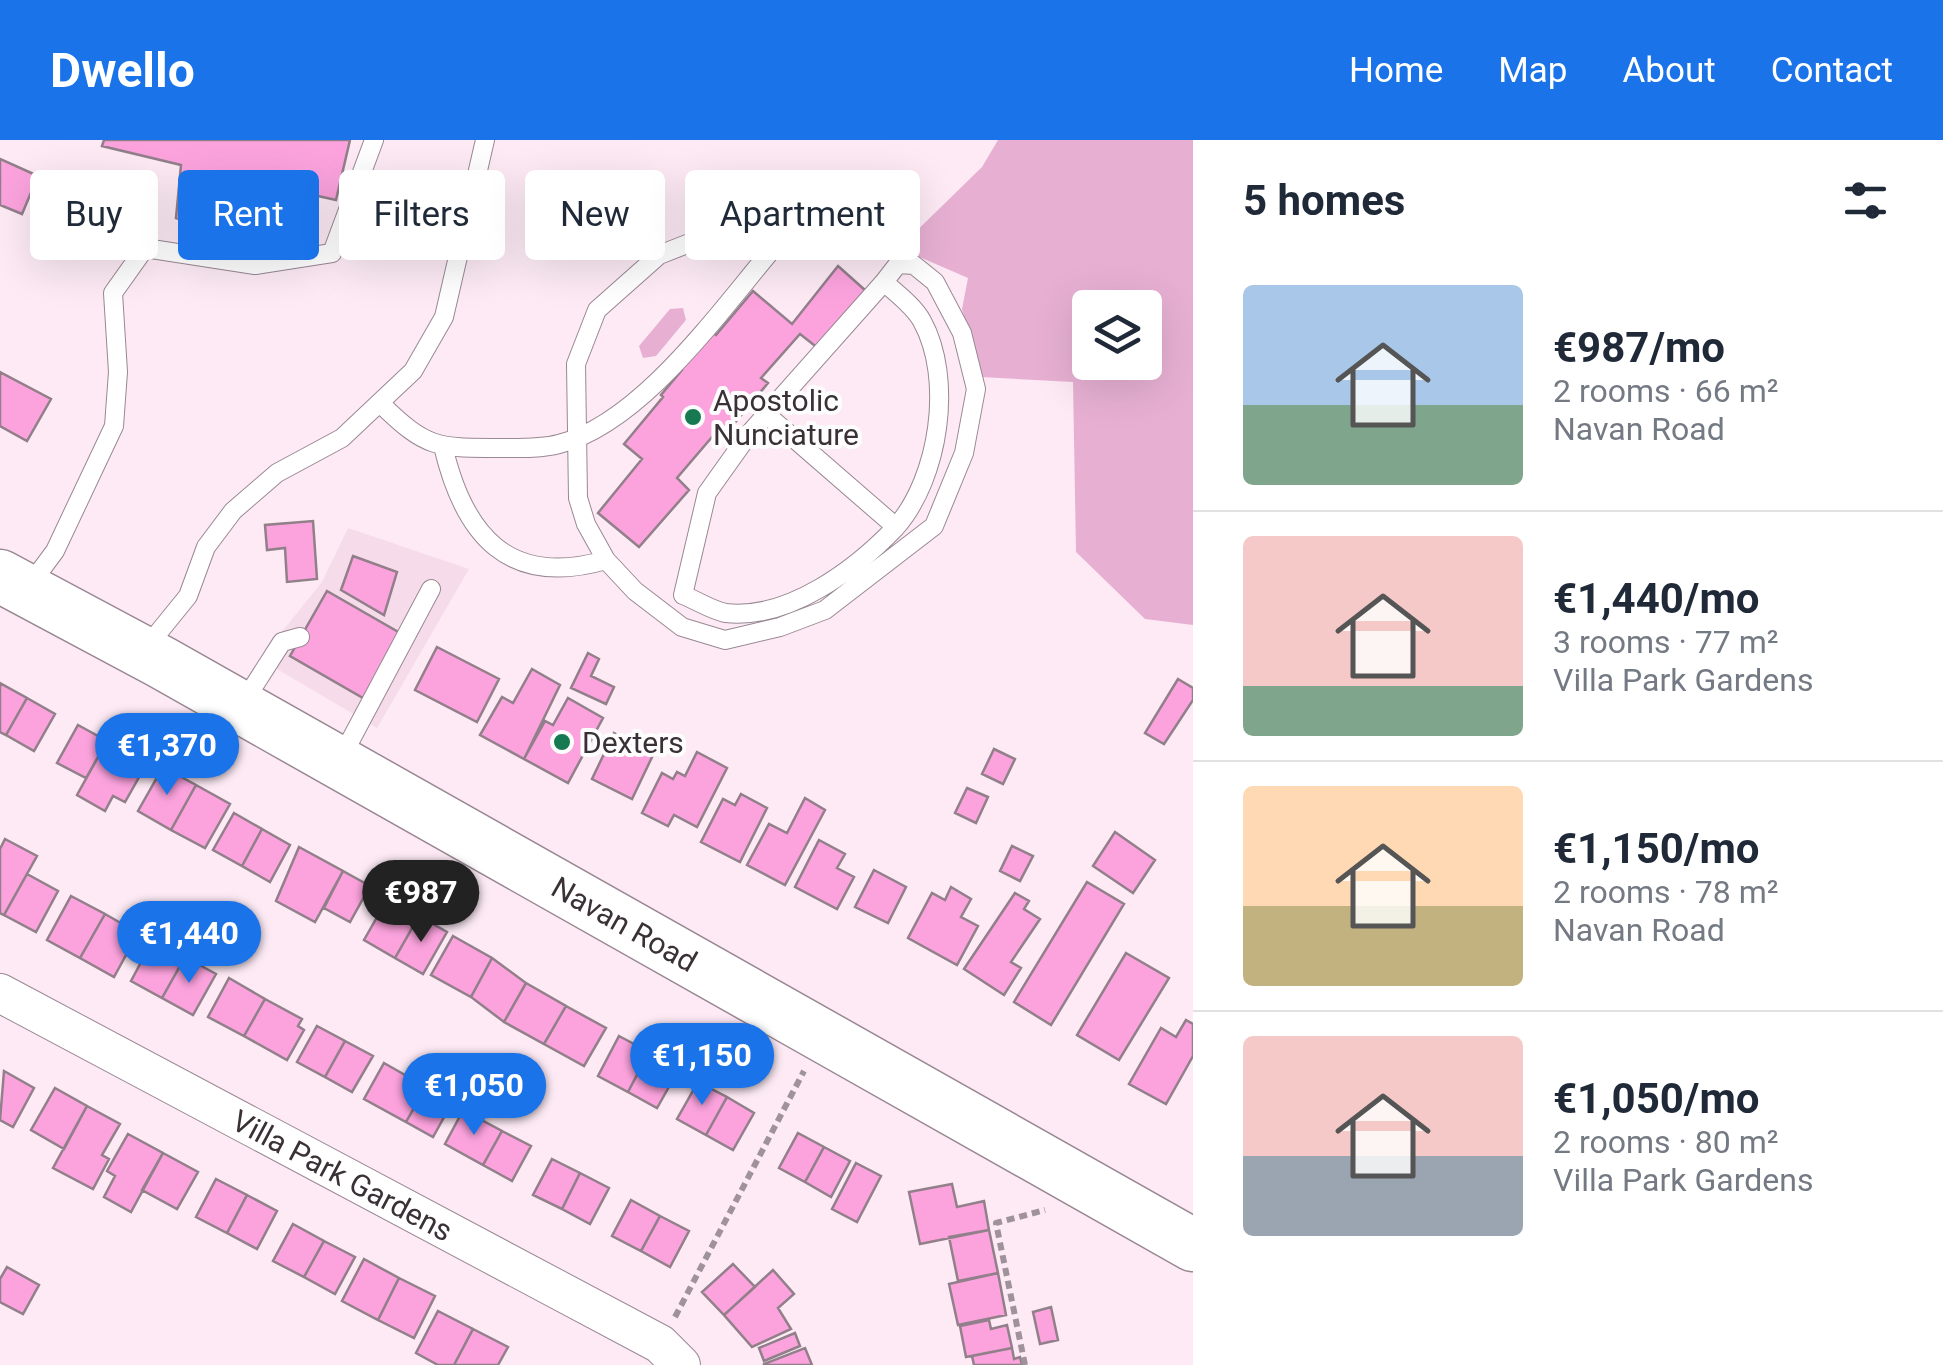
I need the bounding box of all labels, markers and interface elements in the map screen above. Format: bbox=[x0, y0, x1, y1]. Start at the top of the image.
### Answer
text: Dwello bbox=[50, 42, 195, 99]
text: Home bbox=[1349, 50, 1443, 91]
text: Map bbox=[1498, 50, 1567, 91]
text: About bbox=[1622, 50, 1716, 91]
text: Contact bbox=[1771, 50, 1893, 91]
chip: Buy bbox=[30, 170, 158, 260]
chip: Rent bbox=[178, 170, 319, 260]
chip: Filters bbox=[339, 170, 505, 260]
chip: New bbox=[525, 170, 665, 260]
chip: Apartment bbox=[685, 170, 920, 260]
icon: filters bbox=[1838, 173, 1893, 228]
text: 5 homes bbox=[1243, 176, 1405, 225]
map controls bbox=[1072, 290, 1162, 380]
button: layers bbox=[1072, 290, 1162, 380]
text: €987/mo bbox=[1553, 323, 1725, 372]
icon: home bbox=[1323, 325, 1443, 445]
text: 2 rooms · 66 m² bbox=[1553, 372, 1778, 410]
place label: Apostolic Nunciature bbox=[713, 383, 859, 452]
marker: Apostolic Nunciature bbox=[682, 406, 704, 428]
text: Navan Road bbox=[1553, 410, 1725, 448]
text: €1,440/mo bbox=[1553, 574, 1760, 623]
icon: home bbox=[1323, 576, 1443, 696]
text: 3 rooms · 77 m² bbox=[1553, 623, 1778, 661]
text: Villa Park Gardens bbox=[1553, 661, 1813, 699]
pin: €1,370 bbox=[86, 713, 248, 798]
place label: Dexters bbox=[582, 725, 684, 760]
text: €1,370 bbox=[117, 726, 217, 764]
marker: Dexters bbox=[551, 731, 573, 753]
text: €1,150/mo bbox=[1553, 824, 1760, 873]
icon: home bbox=[1323, 826, 1443, 946]
pin: €987 bbox=[362, 860, 480, 945]
street label: Navan Road bbox=[546, 869, 703, 979]
text: €987 bbox=[384, 873, 458, 911]
text: 2 rooms · 78 m² bbox=[1553, 873, 1778, 911]
pin: €1,440 bbox=[108, 901, 270, 986]
text: Navan Road bbox=[1553, 911, 1725, 949]
text: €1,440 bbox=[139, 914, 239, 952]
pin: €1,150 bbox=[621, 1023, 783, 1108]
text: €1,150 bbox=[652, 1036, 752, 1074]
pin: €1,050 bbox=[393, 1053, 555, 1138]
text: €1,050 bbox=[424, 1066, 524, 1104]
text: €1,050/mo bbox=[1553, 1074, 1760, 1123]
icon: home bbox=[1323, 1076, 1443, 1196]
street label: Villa Park Gardens bbox=[227, 1102, 459, 1248]
text: 2 rooms · 80 m² bbox=[1553, 1123, 1778, 1161]
text: Villa Park Gardens bbox=[1553, 1161, 1813, 1199]

